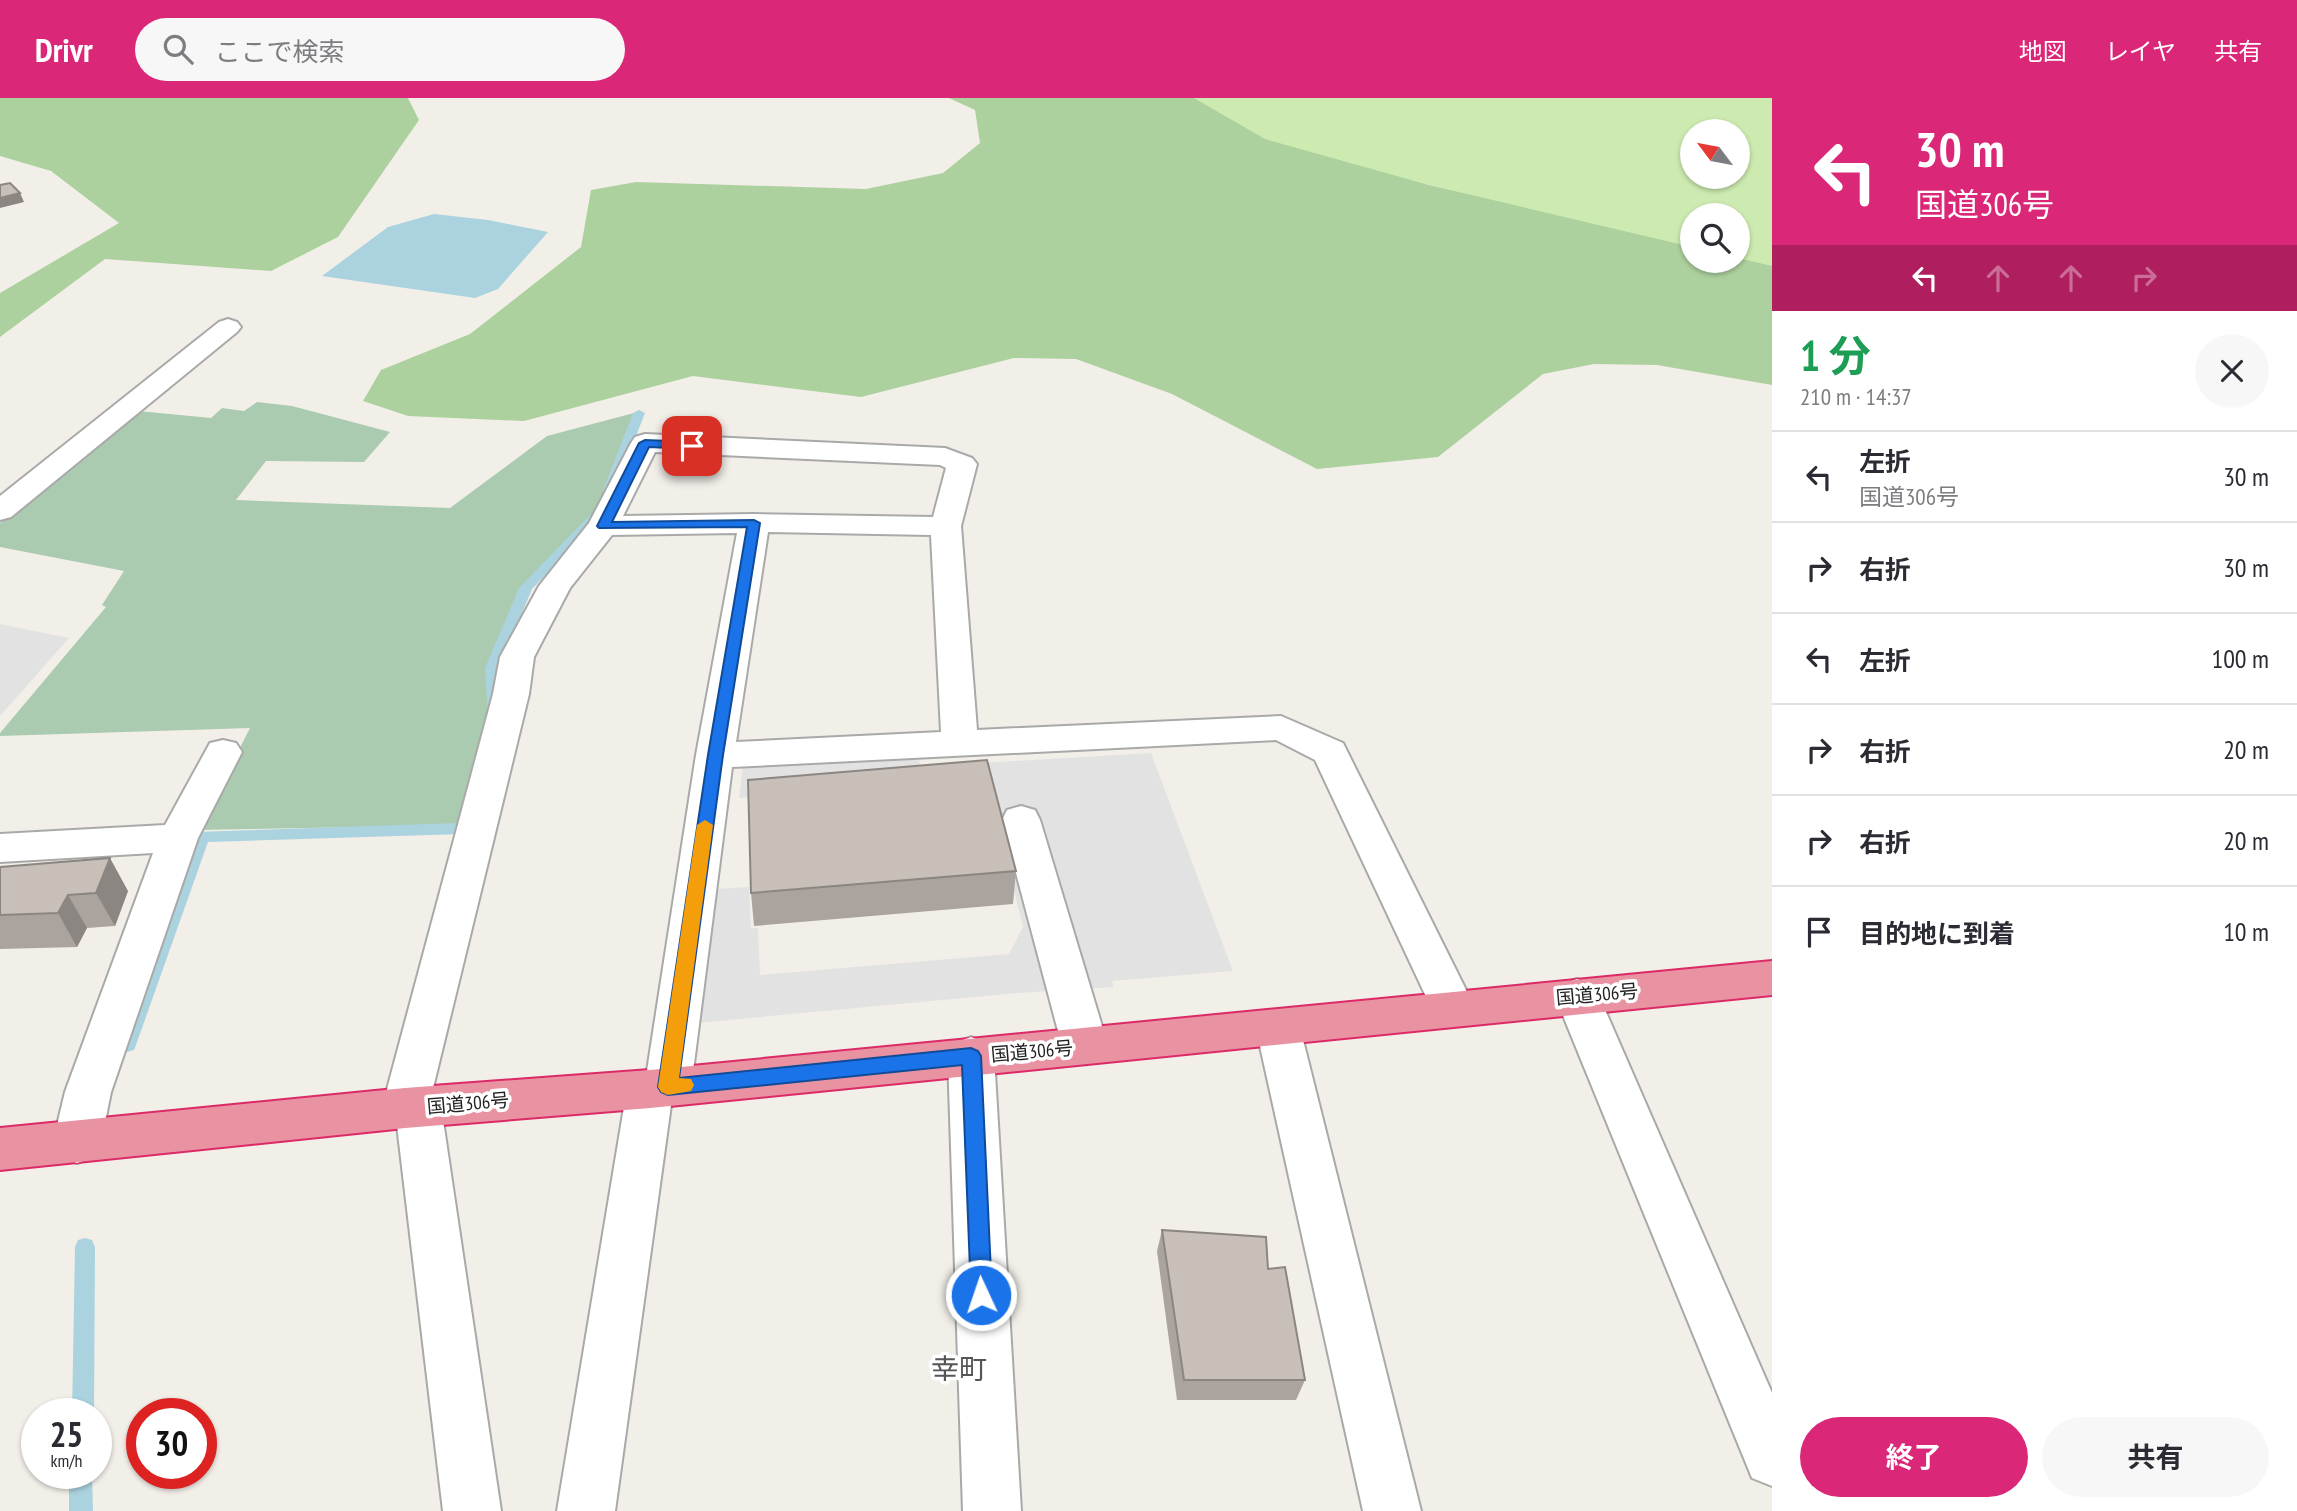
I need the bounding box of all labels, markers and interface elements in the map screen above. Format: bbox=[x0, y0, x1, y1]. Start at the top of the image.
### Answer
search box bbox=[135, 18, 625, 81]
text: Drivr bbox=[35, 28, 93, 71]
icon: search bbox=[159, 30, 197, 68]
text: ここで検索 bbox=[215, 35, 345, 68]
text: 地図 bbox=[2019, 36, 2067, 67]
text: レイヤ bbox=[2105, 36, 2176, 67]
text: 共有 bbox=[2214, 36, 2262, 67]
text: 30 m bbox=[1915, 117, 2004, 181]
north arrow bbox=[1680, 119, 1750, 189]
map controls bbox=[1680, 119, 1750, 273]
icon: left bbox=[1800, 126, 1891, 217]
text: 国道306号 bbox=[1915, 183, 2054, 225]
button: search bbox=[1680, 203, 1750, 273]
icon: left bbox=[1906, 259, 1944, 297]
icon: ahead bbox=[1979, 259, 2017, 297]
icon: ahead bbox=[2052, 259, 2090, 297]
icon: right bbox=[2125, 259, 2163, 297]
text: 1 分 bbox=[1800, 328, 1871, 383]
button: close bbox=[2195, 334, 2269, 408]
text: 210 m · 14:37 bbox=[1800, 382, 1912, 411]
pin bbox=[662, 416, 722, 476]
icon: arrive bbox=[673, 427, 711, 465]
text: 左折 bbox=[1859, 445, 1911, 478]
icon: left bbox=[1800, 458, 1838, 496]
text: 30 m bbox=[2223, 460, 2269, 493]
text: 国道306号 bbox=[1859, 482, 1959, 511]
icon: right bbox=[1800, 549, 1838, 587]
text: 30 m bbox=[2223, 551, 2269, 584]
text: 右折 bbox=[1859, 553, 1911, 586]
icon: left bbox=[1800, 640, 1838, 678]
text: 100 m bbox=[2211, 642, 2269, 675]
text: 左折 bbox=[1859, 644, 1911, 677]
icon: right bbox=[1800, 731, 1838, 769]
text: 20 m bbox=[2223, 733, 2269, 766]
text: 右折 bbox=[1859, 735, 1911, 768]
icon: right bbox=[1800, 822, 1838, 860]
text: 20 m bbox=[2223, 824, 2269, 857]
text: 右折 bbox=[1859, 826, 1911, 859]
icon: arrive bbox=[1800, 913, 1838, 951]
text: 10 m bbox=[2223, 915, 2269, 948]
text: 目的地に到着 bbox=[1859, 917, 2015, 950]
street label: 国道306号 bbox=[1555, 978, 1639, 1010]
street label: 国道306号 bbox=[990, 1035, 1074, 1067]
street label: 国道306号 bbox=[426, 1087, 510, 1119]
position arrow bbox=[944, 1258, 1018, 1332]
district label: 幸町 bbox=[931, 1350, 987, 1387]
speed limit sign: 30 bbox=[126, 1398, 217, 1489]
text: 25 bbox=[50, 1411, 83, 1457]
button: 終了 bbox=[1800, 1417, 2028, 1497]
button: 共有 bbox=[2042, 1417, 2269, 1497]
text: km/h bbox=[51, 1449, 82, 1472]

